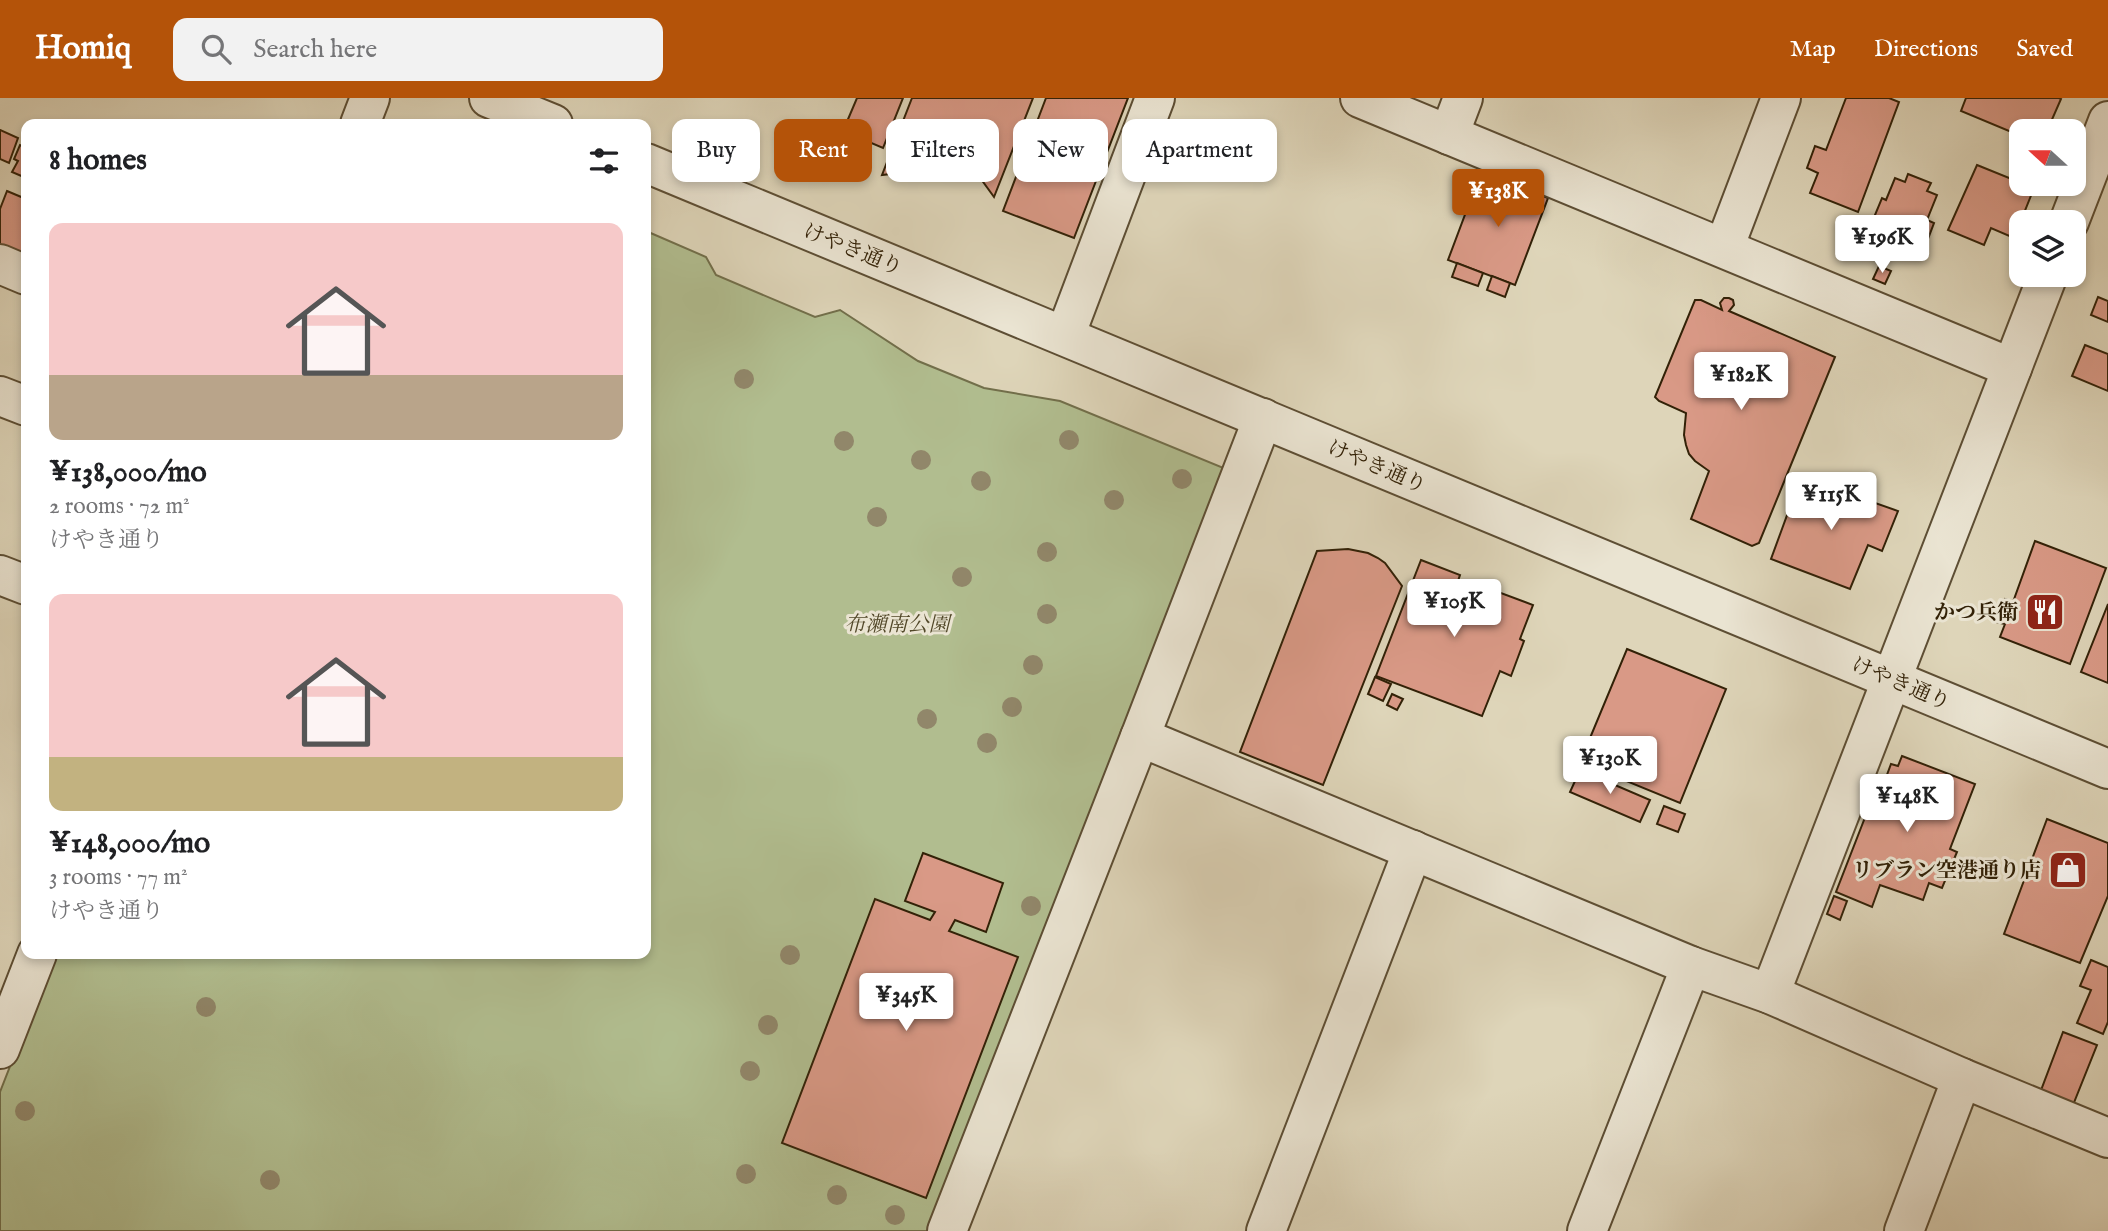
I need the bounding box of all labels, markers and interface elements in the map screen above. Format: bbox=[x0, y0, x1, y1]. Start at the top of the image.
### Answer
search box bbox=[173, 18, 663, 81]
text: Homiq bbox=[35, 28, 131, 70]
icon: search bbox=[197, 30, 235, 68]
text: Search here bbox=[253, 33, 377, 66]
text: Map bbox=[1790, 34, 1836, 65]
text: Directions bbox=[1874, 34, 1978, 65]
text: Saved bbox=[2016, 34, 2073, 65]
chip: Buy bbox=[672, 119, 760, 182]
chip: Rent bbox=[774, 119, 872, 182]
chip: Filters bbox=[886, 119, 999, 182]
chip: New bbox=[1013, 119, 1108, 182]
chip: Apartment bbox=[1122, 119, 1277, 182]
north arrow bbox=[2009, 119, 2086, 196]
map controls bbox=[2009, 119, 2086, 287]
text: 8 homes bbox=[49, 142, 147, 180]
icon: filters bbox=[585, 142, 623, 180]
pin: ¥138K bbox=[1449, 170, 1547, 229]
text: ¥138K bbox=[1468, 177, 1528, 206]
button: layers bbox=[2009, 210, 2086, 287]
pin: ¥196K bbox=[1833, 216, 1931, 275]
street label: けやき通り bbox=[799, 218, 906, 283]
text: ¥196K bbox=[1851, 223, 1913, 252]
icon: home bbox=[273, 268, 399, 394]
pin: ¥182K bbox=[1692, 352, 1790, 412]
text: ¥182K bbox=[1710, 360, 1772, 389]
street label: けやき通り bbox=[1323, 434, 1430, 500]
text: ¥138,000/mo bbox=[49, 454, 207, 492]
pin: ¥115K bbox=[1782, 472, 1880, 532]
text: ¥115K bbox=[1802, 480, 1860, 509]
text: 2 rooms · 72 m² bbox=[49, 492, 190, 521]
text: けやき通り bbox=[49, 526, 164, 555]
pin: ¥105K bbox=[1405, 580, 1503, 639]
text: ¥105K bbox=[1423, 587, 1485, 616]
restaurant icon: かつ兵衛 bbox=[2024, 591, 2066, 633]
place label: かつ兵衛 bbox=[1934, 600, 2018, 627]
park label: 布瀬南公園 bbox=[845, 612, 952, 639]
icon: home bbox=[273, 639, 399, 765]
street label: けやき通り bbox=[1847, 651, 1954, 717]
pin: ¥130K bbox=[1561, 736, 1659, 796]
text: ¥130K bbox=[1579, 744, 1641, 773]
pin: ¥148K bbox=[1858, 774, 1956, 834]
text: ¥148K bbox=[1876, 782, 1938, 811]
text: ¥148,000/mo bbox=[49, 825, 210, 863]
shop icon: リブラン空港通り店 bbox=[2047, 849, 2089, 891]
place label: リブラン空港通り店 bbox=[1852, 858, 2041, 885]
text: 3 rooms · 77 m² bbox=[49, 863, 188, 892]
text: けやき通り bbox=[49, 897, 164, 926]
pin: ¥345K bbox=[857, 974, 955, 1033]
text: ¥345K bbox=[875, 981, 937, 1010]

